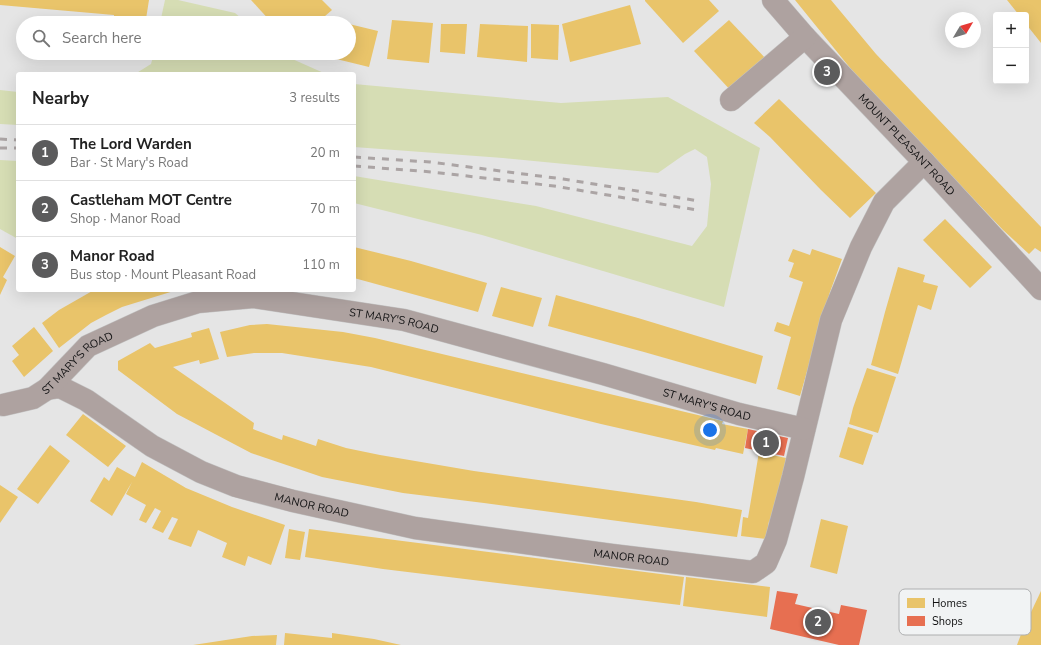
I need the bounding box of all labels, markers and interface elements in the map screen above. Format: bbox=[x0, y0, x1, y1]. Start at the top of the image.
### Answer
north arrow bbox=[945, 12, 981, 48]
map controls bbox=[993, 12, 1029, 84]
button: + bbox=[993, 12, 1029, 48]
search box bbox=[16, 16, 356, 60]
icon: search bbox=[30, 27, 52, 49]
text: Search here bbox=[62, 28, 142, 48]
button: − bbox=[993, 48, 1029, 84]
pin: 3 bbox=[814, 57, 840, 87]
text: Nearby bbox=[32, 87, 89, 110]
text: 3 results bbox=[289, 89, 340, 107]
street label: MOUNT PLEASANT ROAD bbox=[855, 91, 958, 199]
text: The Lord Warden bbox=[70, 134, 192, 154]
text: 1 bbox=[41, 144, 49, 162]
text: 20 m bbox=[310, 144, 340, 162]
text: Bar · St Mary's Road bbox=[70, 154, 188, 172]
text: Castleham MOT Centre bbox=[70, 190, 232, 210]
text: 2 bbox=[41, 200, 49, 218]
text: 70 m bbox=[310, 200, 340, 218]
text: Shop · Manor Road bbox=[70, 210, 181, 228]
text: Manor Road bbox=[70, 246, 155, 266]
text: 3 bbox=[41, 256, 49, 274]
text: 110 m bbox=[302, 256, 340, 274]
text: Bus stop · Mount Pleasant Road bbox=[70, 266, 256, 284]
street label: ST MARY'S ROAD bbox=[348, 305, 441, 337]
street label: ST MARY'S ROAD bbox=[39, 328, 116, 398]
street label: ST MARY'S ROAD bbox=[661, 385, 752, 425]
your location bbox=[700, 420, 720, 440]
pin: 1 bbox=[753, 428, 779, 458]
street label: MANOR ROAD bbox=[273, 489, 350, 521]
street label: MANOR ROAD bbox=[592, 546, 670, 570]
legend bbox=[899, 589, 1031, 635]
text: Homes bbox=[932, 596, 967, 611]
pin: 2 bbox=[805, 607, 831, 637]
text: Shops bbox=[932, 614, 963, 629]

